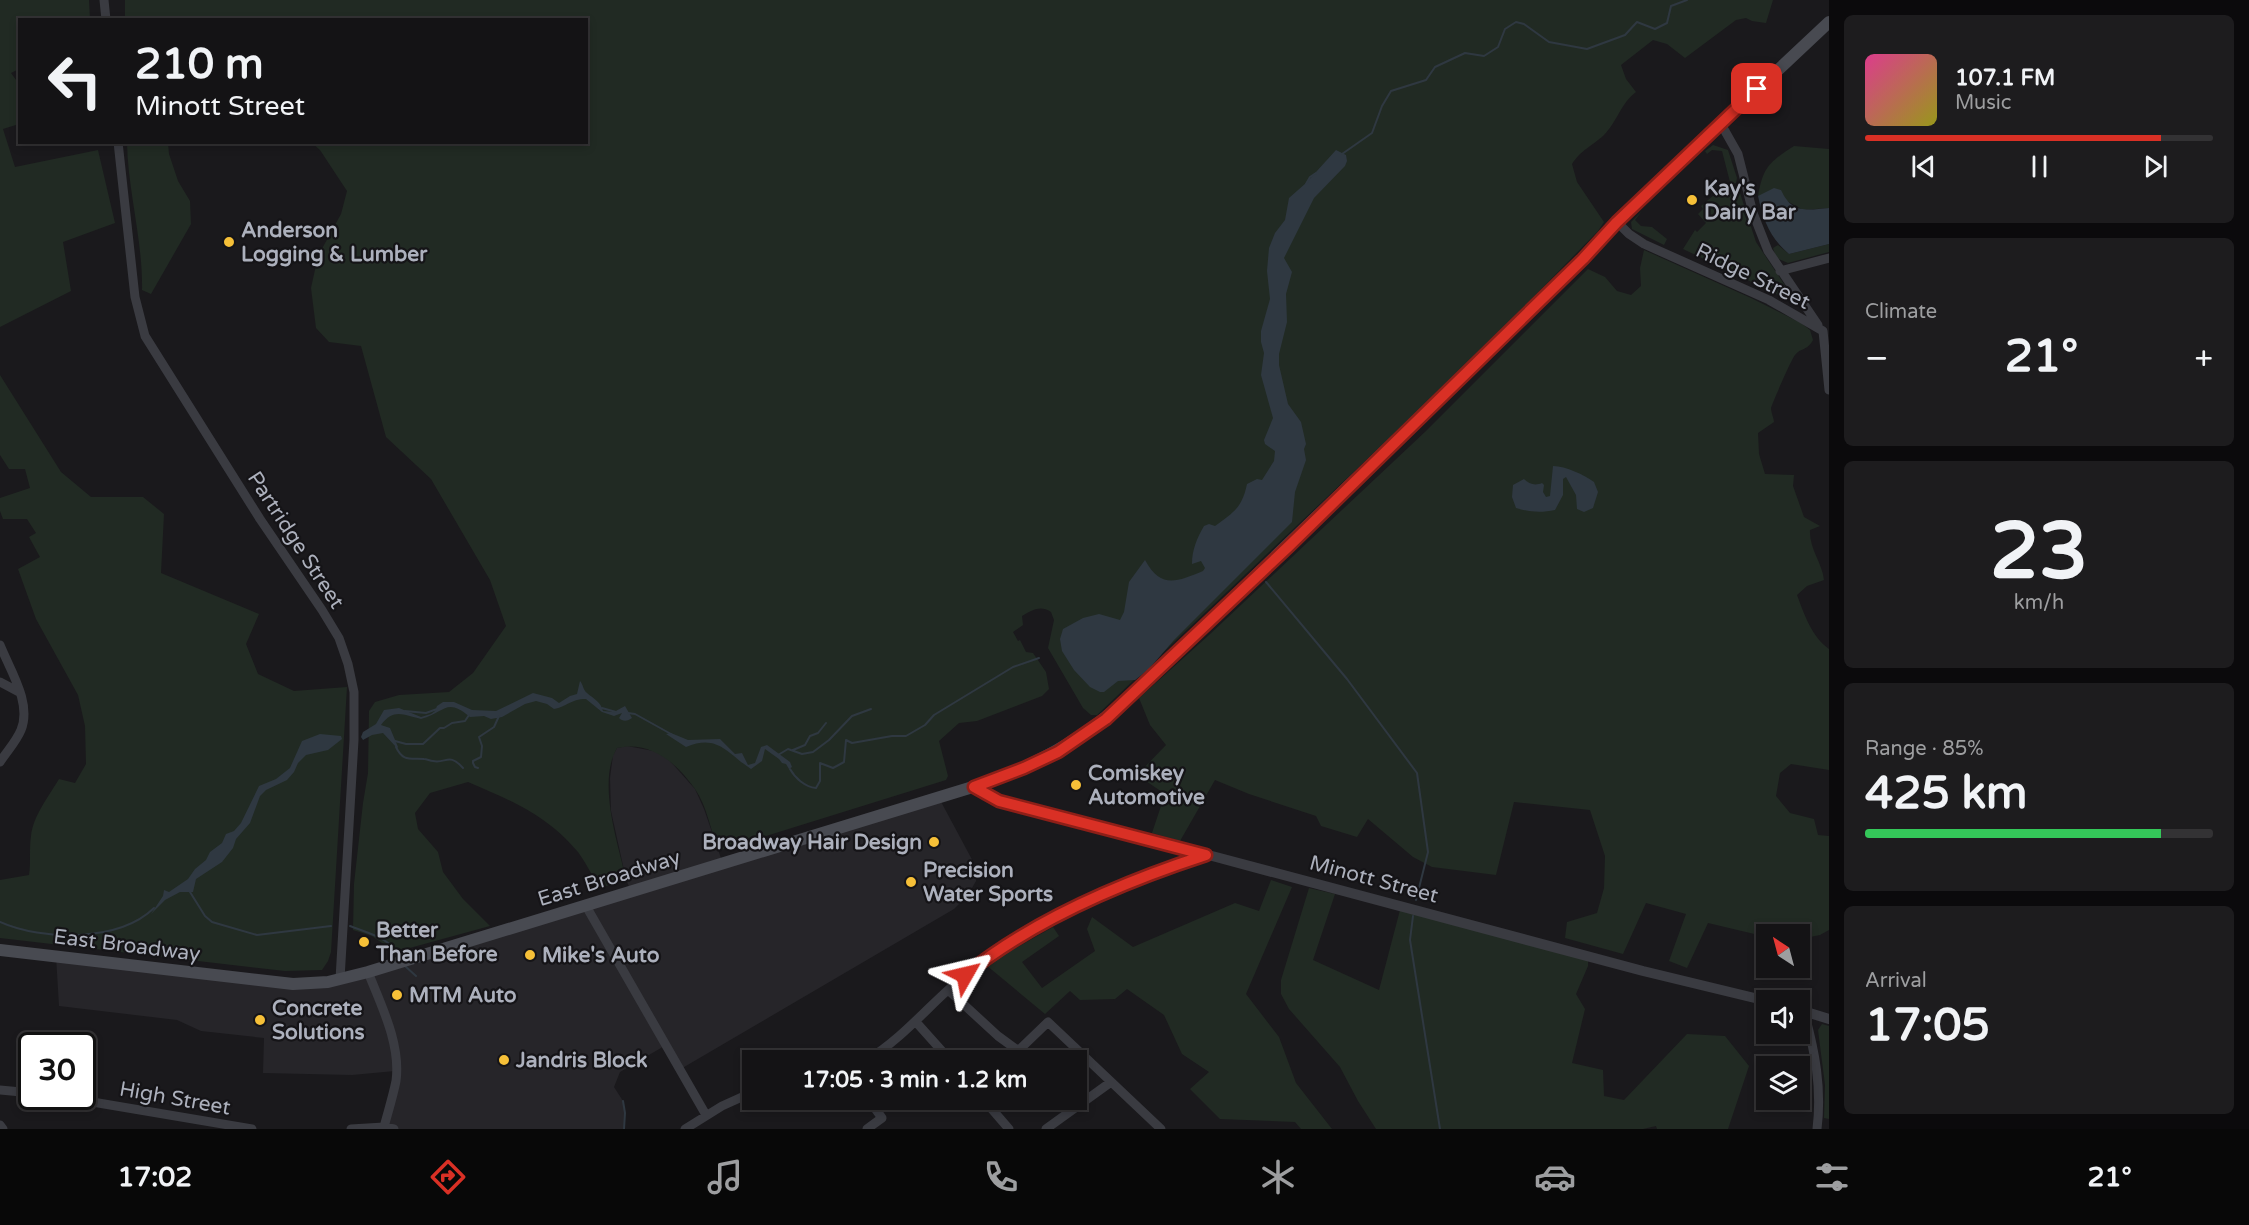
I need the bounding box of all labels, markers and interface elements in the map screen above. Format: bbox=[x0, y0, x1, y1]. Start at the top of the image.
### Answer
text: 210 m bbox=[135, 39, 264, 90]
icon: left bbox=[36, 42, 114, 120]
pin bbox=[1731, 63, 1782, 114]
text: 107.1 FM bbox=[1955, 65, 2055, 91]
icon: arrive bbox=[1740, 72, 1773, 105]
text: Minott Street bbox=[135, 90, 305, 123]
text: Music bbox=[1955, 91, 2011, 115]
icon: previous bbox=[1907, 150, 1940, 183]
icon: pause bbox=[2023, 150, 2056, 183]
icon: next bbox=[2139, 150, 2172, 183]
place label: Kay's Dairy Bar bbox=[1704, 176, 1797, 225]
marker: Kay's Dairy Bar bbox=[1685, 193, 1699, 207]
place label: Anderson Logging & Lumber bbox=[241, 218, 428, 267]
marker: Anderson Logging & Lumber bbox=[222, 235, 236, 249]
street label: Ridge Street bbox=[1692, 238, 1814, 315]
text: Climate bbox=[1865, 300, 1937, 324]
text: 21° bbox=[2005, 330, 2078, 384]
text: − bbox=[1865, 339, 1889, 378]
text: + bbox=[2194, 339, 2213, 378]
street label: Partridge Street bbox=[242, 467, 349, 614]
text: 23 bbox=[1990, 505, 2088, 599]
text: km/h bbox=[2014, 591, 2064, 615]
text: Range · 85% bbox=[1865, 737, 1984, 761]
place label: Comiskey Automotive bbox=[1088, 761, 1205, 810]
text: 425 km bbox=[1865, 767, 2027, 821]
marker: Comiskey Automotive bbox=[1069, 778, 1083, 792]
place label: Broadway Hair Design bbox=[702, 830, 922, 855]
marker: Broadway Hair Design bbox=[927, 835, 941, 849]
street label: East Broadway bbox=[535, 845, 684, 912]
street label: Minott Street bbox=[1307, 850, 1441, 909]
place label: Precision Water Sports bbox=[923, 858, 1053, 907]
marker: Precision Water Sports bbox=[904, 875, 918, 889]
place label: Better Than Before bbox=[375, 918, 498, 967]
street label: East Broadway bbox=[52, 924, 202, 967]
north arrow bbox=[1756, 924, 1810, 978]
map controls bbox=[1756, 924, 1810, 1110]
marker: Better Than Before bbox=[357, 935, 371, 949]
place label: Mike's Auto bbox=[542, 943, 660, 968]
position arrow bbox=[933, 943, 997, 1007]
marker: Mike's Auto bbox=[523, 948, 537, 962]
text: Arrival bbox=[1865, 969, 1927, 993]
place label: MTM Auto bbox=[409, 983, 517, 1008]
marker: MTM Auto bbox=[390, 988, 404, 1002]
button: sound bbox=[1756, 990, 1810, 1044]
place label: Concrete Solutions bbox=[272, 996, 365, 1045]
text: 17:05 bbox=[1865, 999, 1990, 1053]
marker: Concrete Solutions bbox=[253, 1013, 267, 1027]
speed limit sign: 30 bbox=[18, 1032, 96, 1110]
place label: Jandris Block bbox=[515, 1048, 648, 1073]
marker: Jandris Block bbox=[497, 1053, 511, 1067]
button: layers bbox=[1756, 1056, 1810, 1110]
text: 17:05 · 3 min · 1.2 km bbox=[802, 1067, 1027, 1093]
street label: High Street bbox=[117, 1076, 232, 1121]
icon: directions bbox=[427, 1156, 469, 1198]
icon: music bbox=[704, 1156, 746, 1198]
icon: phone bbox=[980, 1156, 1022, 1198]
icon: climate bbox=[1257, 1156, 1299, 1198]
icon: car bbox=[1534, 1156, 1576, 1198]
icon: filters bbox=[1811, 1156, 1853, 1198]
text: 17:02 bbox=[117, 1161, 192, 1194]
text: 21° bbox=[2087, 1161, 2132, 1194]

